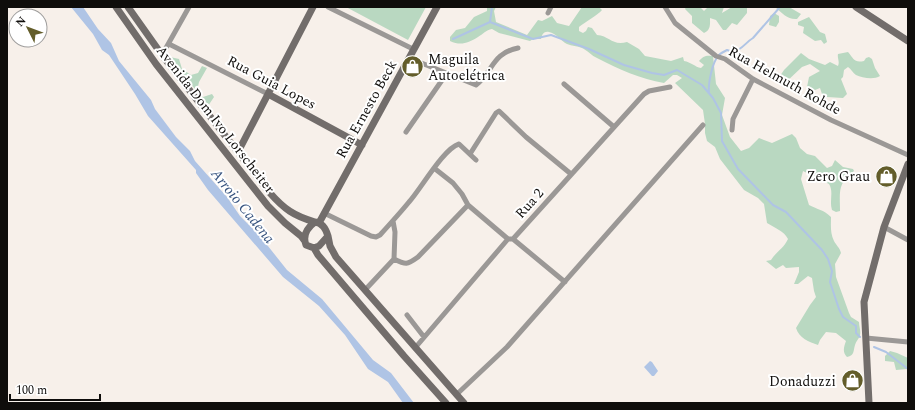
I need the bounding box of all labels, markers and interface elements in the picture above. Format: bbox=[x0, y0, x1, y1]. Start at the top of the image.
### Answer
north arrow bbox=[8, 8, 48, 48]
text: N bbox=[12, 13, 30, 31]
street label: Avenida Dom Ivo Lorscheiter bbox=[151, 41, 280, 198]
street label: Rua Helmuth Rohde bbox=[725, 41, 845, 120]
place label: Maguila Autoelétrica bbox=[428, 49, 505, 86]
street label: Rua Guia Lopes bbox=[224, 50, 320, 115]
shop icon: Maguila Autoelétrica bbox=[400, 54, 426, 80]
street label: Rua Ernesto Beck bbox=[331, 56, 402, 162]
water label: Arroio Cadena bbox=[204, 163, 280, 249]
shop icon: Zero Grau bbox=[873, 163, 899, 189]
place label: Zero Grau bbox=[807, 166, 870, 187]
street label: Rua 2 bbox=[510, 184, 549, 223]
shop icon: Donaduzzi bbox=[839, 368, 865, 394]
place label: Donaduzzi bbox=[769, 371, 836, 392]
scale bar bbox=[10, 376, 100, 402]
text: 100 m bbox=[16, 381, 47, 400]

